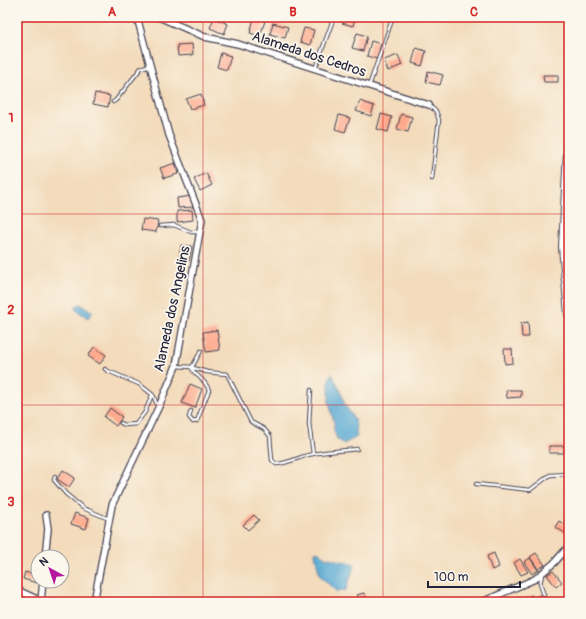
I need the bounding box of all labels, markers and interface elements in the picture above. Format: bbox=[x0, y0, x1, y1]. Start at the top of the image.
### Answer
text: A bbox=[108, 4, 117, 20]
text: B bbox=[289, 4, 297, 20]
text: C bbox=[470, 4, 478, 20]
street label: Alameda dos Cedros bbox=[250, 28, 369, 81]
text: 1 bbox=[8, 110, 14, 126]
street label: Alameda dos Angelins bbox=[150, 244, 194, 374]
text: 2 bbox=[7, 302, 15, 318]
text: 3 bbox=[7, 494, 15, 510]
north arrow bbox=[30, 549, 70, 589]
text: N bbox=[37, 554, 51, 569]
scale bar bbox=[428, 563, 520, 589]
text: 100 m bbox=[434, 570, 469, 585]

